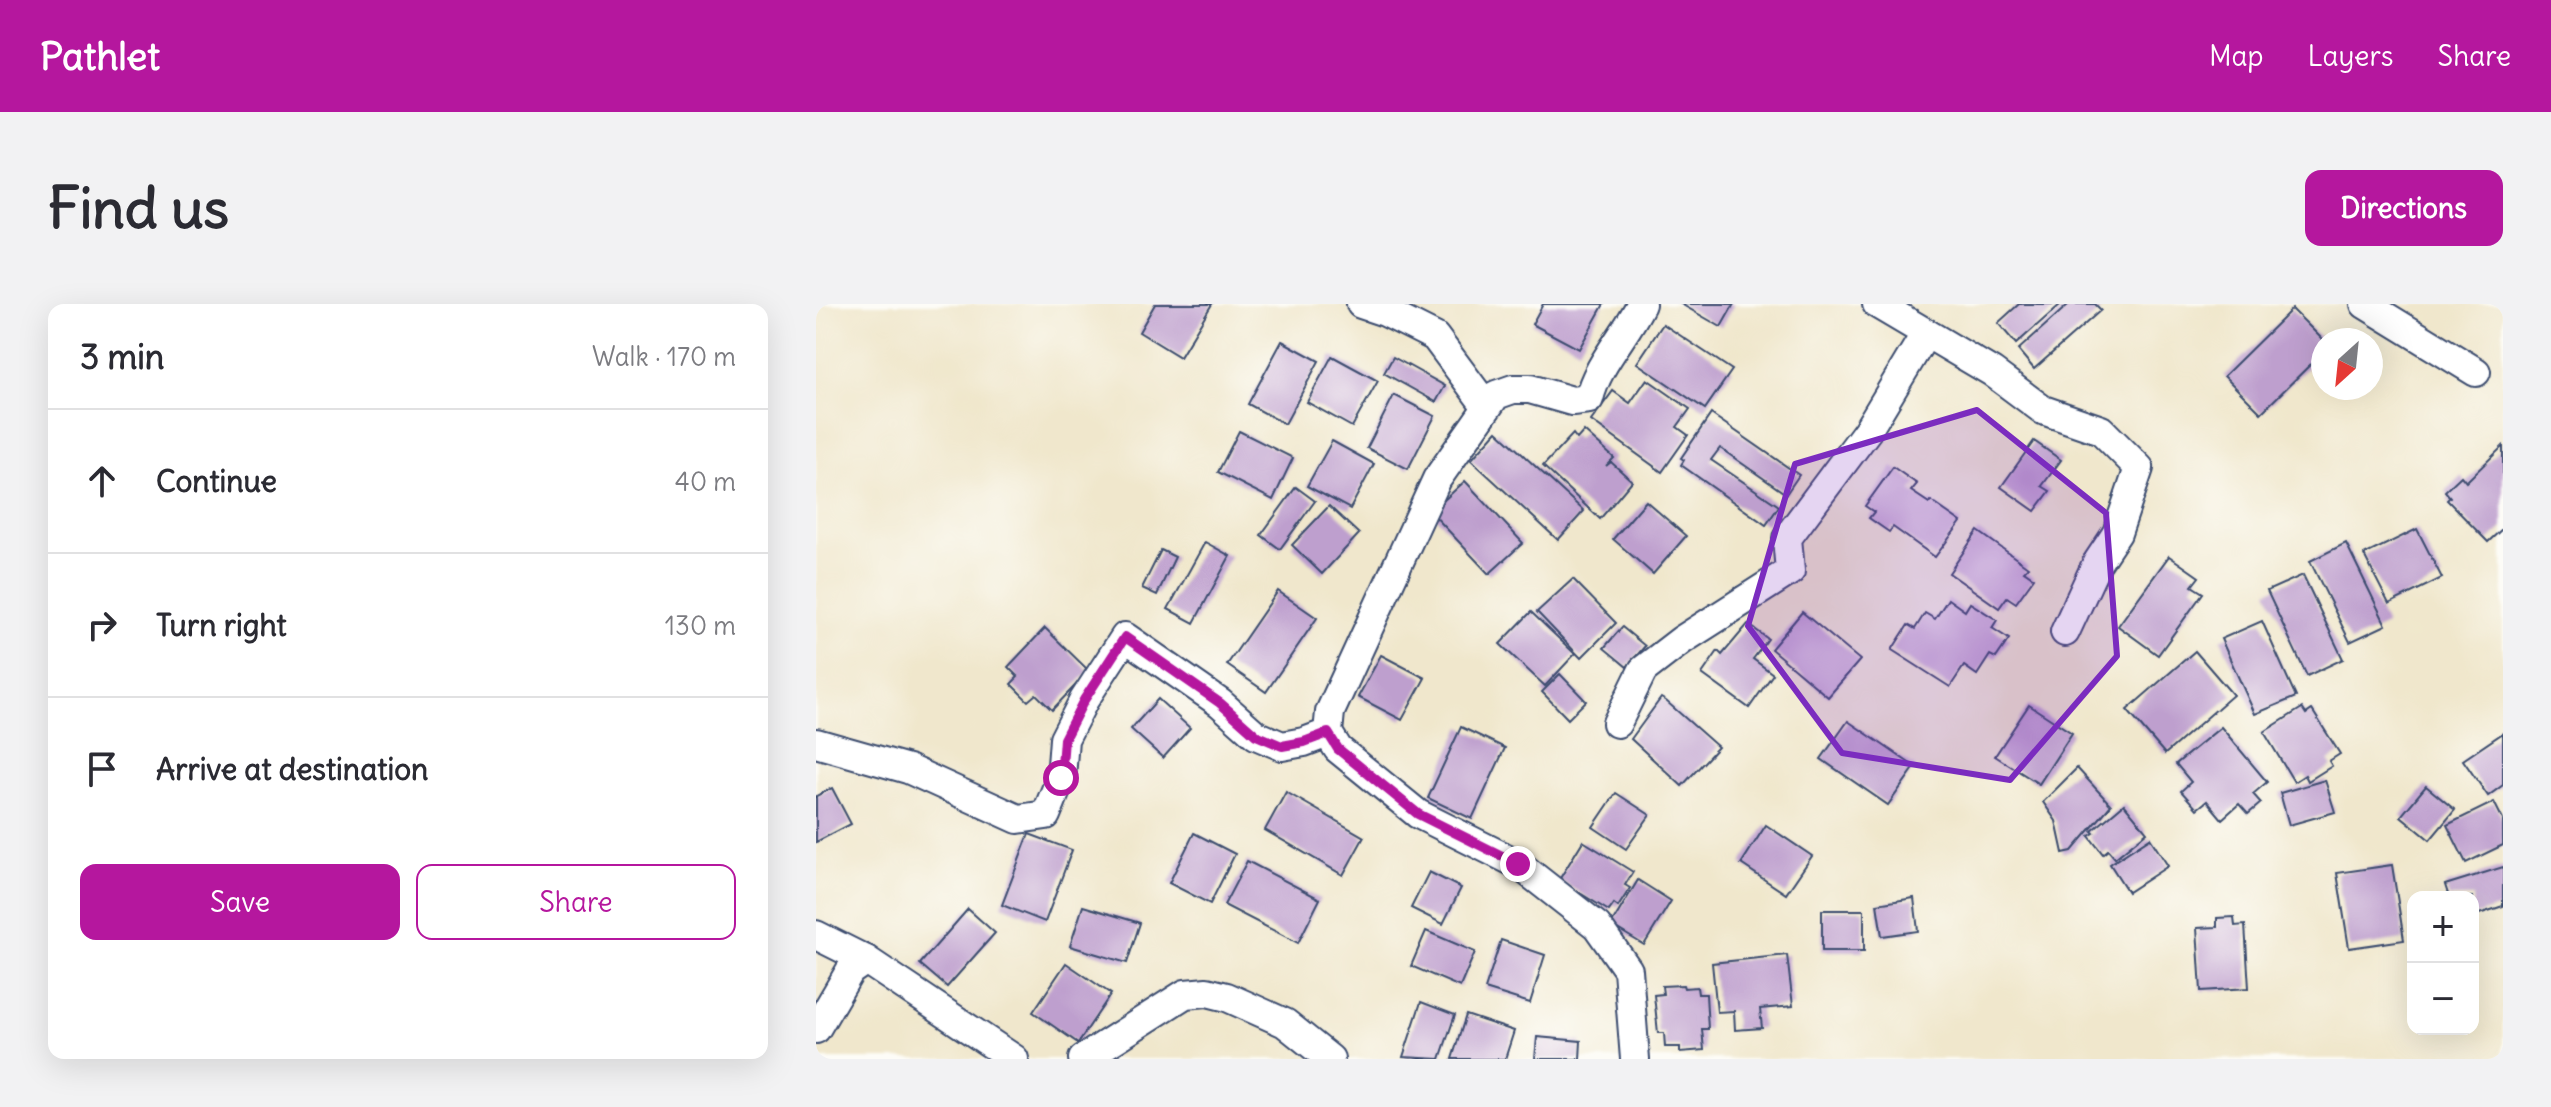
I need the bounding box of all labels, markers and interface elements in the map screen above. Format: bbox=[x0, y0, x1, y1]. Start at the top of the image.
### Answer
text: Pathlet bbox=[40, 33, 160, 80]
text: Map bbox=[2209, 38, 2264, 74]
text: Layers bbox=[2308, 38, 2394, 74]
text: Share bbox=[2438, 38, 2511, 74]
button: Directions bbox=[2305, 170, 2503, 246]
text: Find us bbox=[48, 173, 229, 243]
north arrow bbox=[2311, 328, 2383, 400]
text: 3 min bbox=[80, 335, 165, 378]
text: Walk · 170 m bbox=[592, 340, 736, 373]
icon: ahead bbox=[80, 459, 124, 503]
text: Continue bbox=[156, 462, 277, 500]
text: 40 m bbox=[675, 465, 736, 498]
icon: right bbox=[80, 603, 124, 647]
text: Turn right bbox=[156, 606, 287, 644]
text: 130 m bbox=[665, 609, 736, 642]
icon: arrive bbox=[80, 747, 124, 791]
text: Arrive at destination bbox=[156, 750, 428, 788]
route start bbox=[1043, 760, 1079, 796]
route end bbox=[1500, 846, 1536, 882]
button: Save bbox=[80, 864, 400, 940]
button: Share bbox=[416, 864, 736, 940]
map controls bbox=[2407, 891, 2479, 1035]
button: + bbox=[2407, 891, 2479, 963]
button: − bbox=[2407, 963, 2479, 1035]

